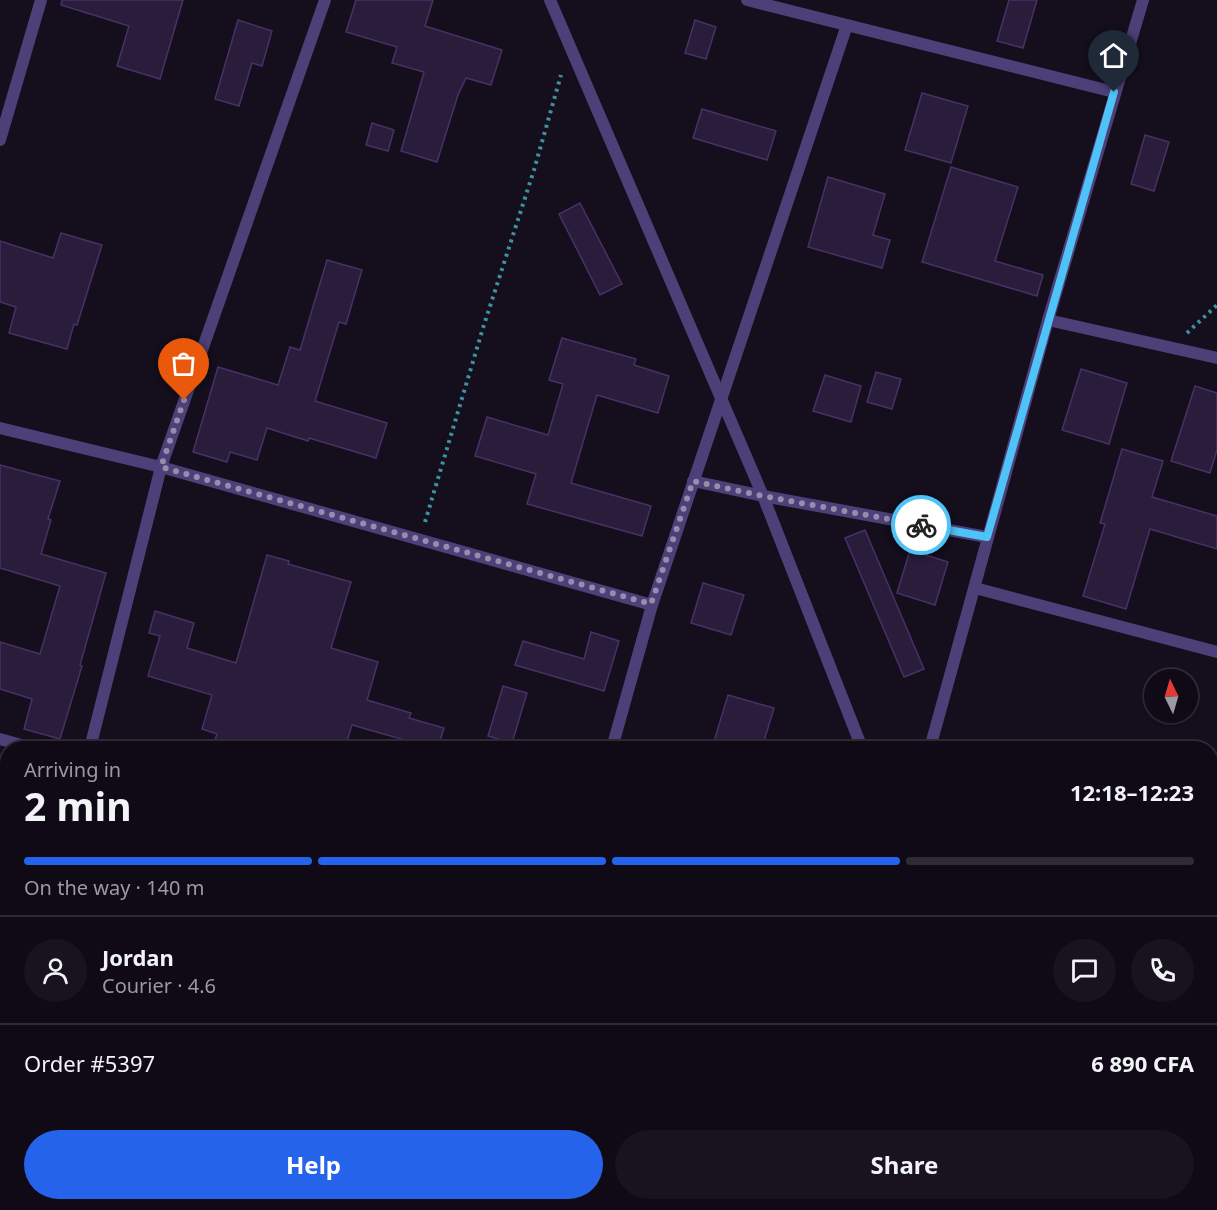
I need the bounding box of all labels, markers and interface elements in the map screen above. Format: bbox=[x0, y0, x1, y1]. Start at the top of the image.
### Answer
pin bbox=[1088, 30, 1139, 92]
icon: home bbox=[1097, 39, 1130, 72]
pin bbox=[158, 338, 209, 400]
icon: bag bbox=[167, 347, 200, 380]
courier bbox=[891, 495, 951, 555]
icon: bike bbox=[905, 509, 938, 542]
north arrow bbox=[1144, 669, 1198, 723]
map controls bbox=[1144, 669, 1198, 723]
text: Arriving in bbox=[24, 756, 121, 783]
text: 12:18–12:23 bbox=[1070, 777, 1194, 807]
text: 2 min bbox=[24, 779, 131, 832]
text: On the way · 140 m bbox=[24, 874, 204, 901]
button: person bbox=[24, 939, 87, 1002]
button: chat bbox=[1053, 939, 1116, 1002]
button: phone bbox=[1131, 939, 1194, 1002]
text: Jordan bbox=[102, 942, 174, 972]
text: Courier · 4.6 bbox=[102, 972, 216, 999]
text: Order #5397 bbox=[24, 1048, 155, 1078]
text: 6 890 CFA bbox=[1091, 1048, 1194, 1078]
button: Help bbox=[24, 1130, 603, 1199]
button: Share bbox=[615, 1130, 1194, 1199]

